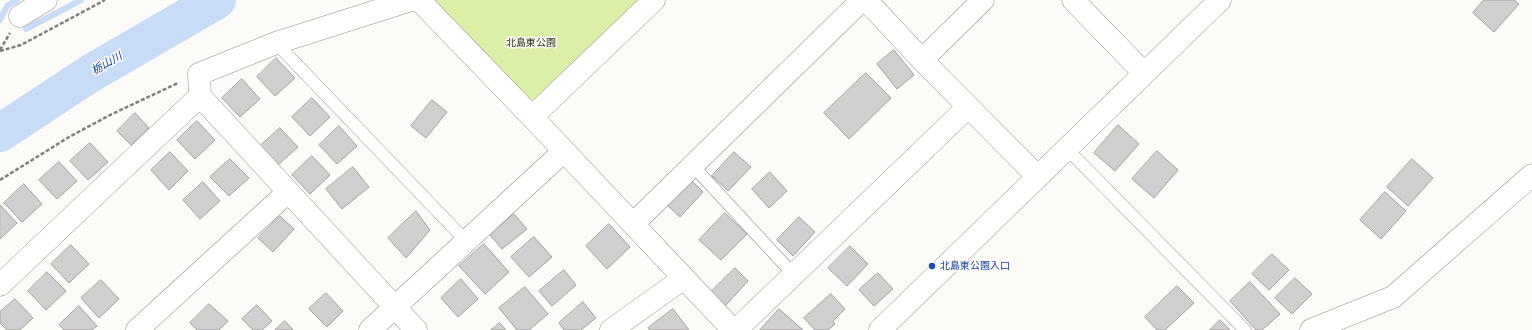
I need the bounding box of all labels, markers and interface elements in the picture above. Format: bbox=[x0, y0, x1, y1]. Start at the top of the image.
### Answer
park label: 北島東公園 bbox=[506, 37, 556, 49]
water label: 栃山川 bbox=[89, 50, 125, 78]
place label: 北島東公園入口 bbox=[940, 260, 1010, 272]
marker: 北島東公園入口 bbox=[927, 261, 937, 271]

